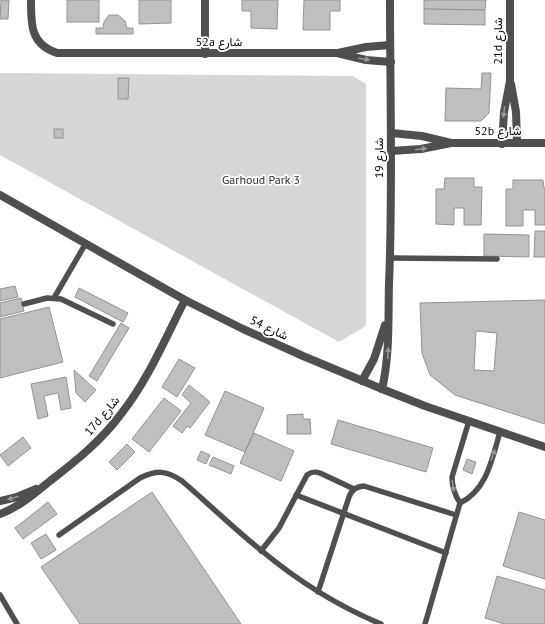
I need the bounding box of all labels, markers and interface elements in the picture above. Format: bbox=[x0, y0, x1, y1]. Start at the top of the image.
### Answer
street label: 21d شارع bbox=[490, 18, 507, 64]
street label: 52a شارع bbox=[196, 34, 242, 51]
one-way arrow bbox=[357, 56, 370, 62]
one-way arrow bbox=[501, 106, 507, 118]
street label: 52b شارع bbox=[475, 123, 521, 140]
street label: شارع 19 bbox=[371, 138, 388, 178]
one-way arrow bbox=[415, 146, 427, 152]
park label: Garhoud Park 3 bbox=[222, 172, 300, 187]
street label: شارع 54 bbox=[247, 312, 291, 345]
one-way arrow bbox=[384, 347, 391, 359]
street label: 17d شارع bbox=[81, 393, 124, 440]
one-way arrow bbox=[490, 449, 496, 461]
one-way arrow bbox=[450, 480, 456, 492]
one-way arrow bbox=[7, 495, 19, 501]

